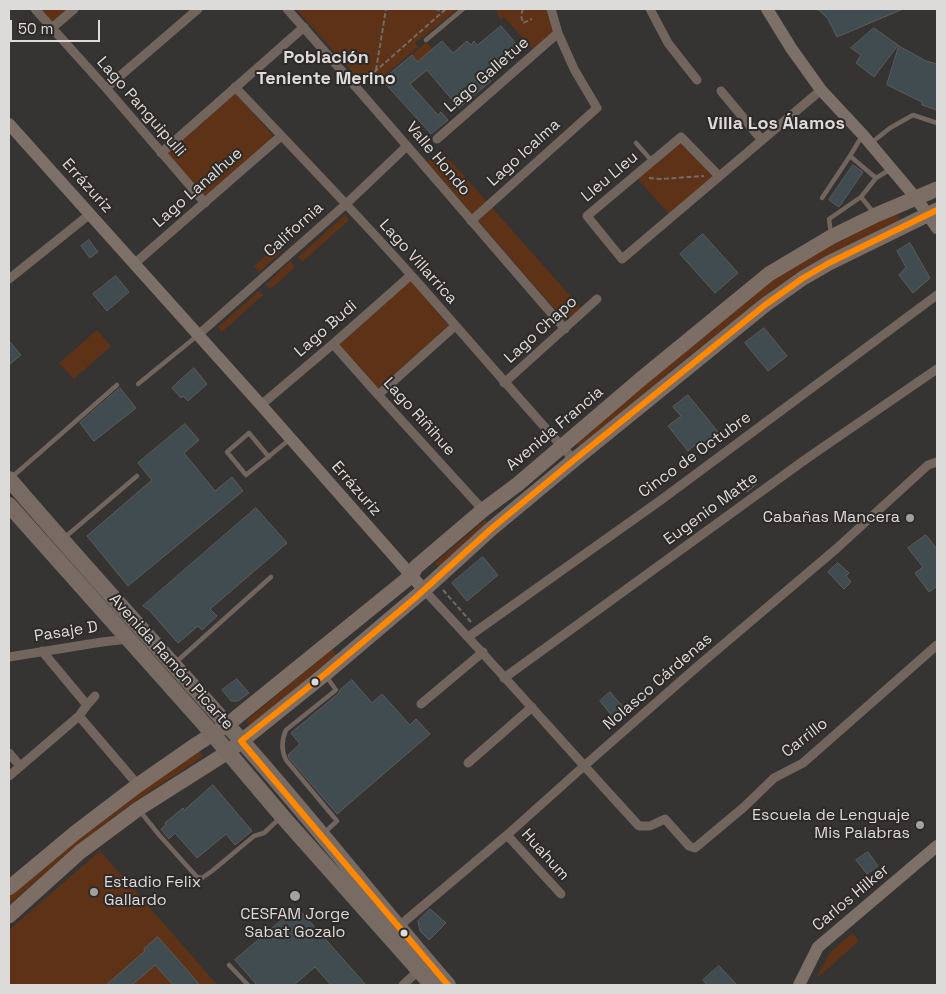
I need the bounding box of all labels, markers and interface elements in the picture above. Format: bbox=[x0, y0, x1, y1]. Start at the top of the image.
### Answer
scale bar bbox=[12, 10, 102, 42]
text: 50 m bbox=[18, 19, 53, 38]
street label: Lago Galletue bbox=[441, 33, 533, 117]
district label: Población Teniente Merino bbox=[256, 47, 396, 90]
street label: Lago Panguipulli bbox=[92, 53, 190, 161]
district label: Villa Los Álamos bbox=[707, 113, 845, 135]
street label: Lago Icalma bbox=[484, 115, 564, 191]
street label: Valle Hondo bbox=[402, 118, 474, 200]
street label: Lago Lanalhue bbox=[150, 144, 246, 232]
street label: Lleu Lleu bbox=[578, 148, 642, 206]
street label: Errázuriz bbox=[58, 155, 116, 217]
street label: California bbox=[261, 198, 327, 262]
street label: Lago Villarrica bbox=[375, 216, 461, 308]
street label: Lago Chapo bbox=[501, 292, 581, 368]
street label: Lago Budi bbox=[291, 297, 361, 361]
street label: Lago Riñihue bbox=[379, 374, 459, 460]
street label: Avenida Francia bbox=[502, 383, 608, 475]
street label: Cinco de Octubre bbox=[635, 408, 755, 502]
street label: Errázuriz bbox=[327, 458, 385, 520]
street label: Eugenio Matte bbox=[660, 469, 762, 549]
place label: Cabañas Mancera bbox=[763, 508, 900, 528]
marker: Cabañas Mancera bbox=[904, 512, 916, 524]
street label: Avenida Ramón Picarte bbox=[105, 590, 237, 734]
street label: Pasaje D bbox=[33, 617, 99, 647]
street label: Nolasco Cárdenas bbox=[600, 630, 716, 734]
unlabelled marker bbox=[310, 677, 320, 687]
street label: Carrillo bbox=[778, 714, 832, 762]
place label: Escuela de Lenguaje Mis Palabras bbox=[752, 806, 910, 844]
marker: Escuela de Lenguaje Mis Palabras bbox=[914, 819, 926, 831]
street label: Huahum bbox=[517, 825, 573, 885]
street label: Carlos Hilker bbox=[809, 860, 893, 936]
place label: Estadio Felix Gallardo bbox=[104, 873, 201, 911]
marker: Estadio Felix Gallardo bbox=[88, 886, 100, 898]
marker: CESFAM Jorge Sabat Gozalo bbox=[288, 889, 302, 903]
place label: CESFAM Jorge Sabat Gozalo bbox=[240, 905, 350, 943]
unlabelled marker bbox=[399, 928, 409, 938]

